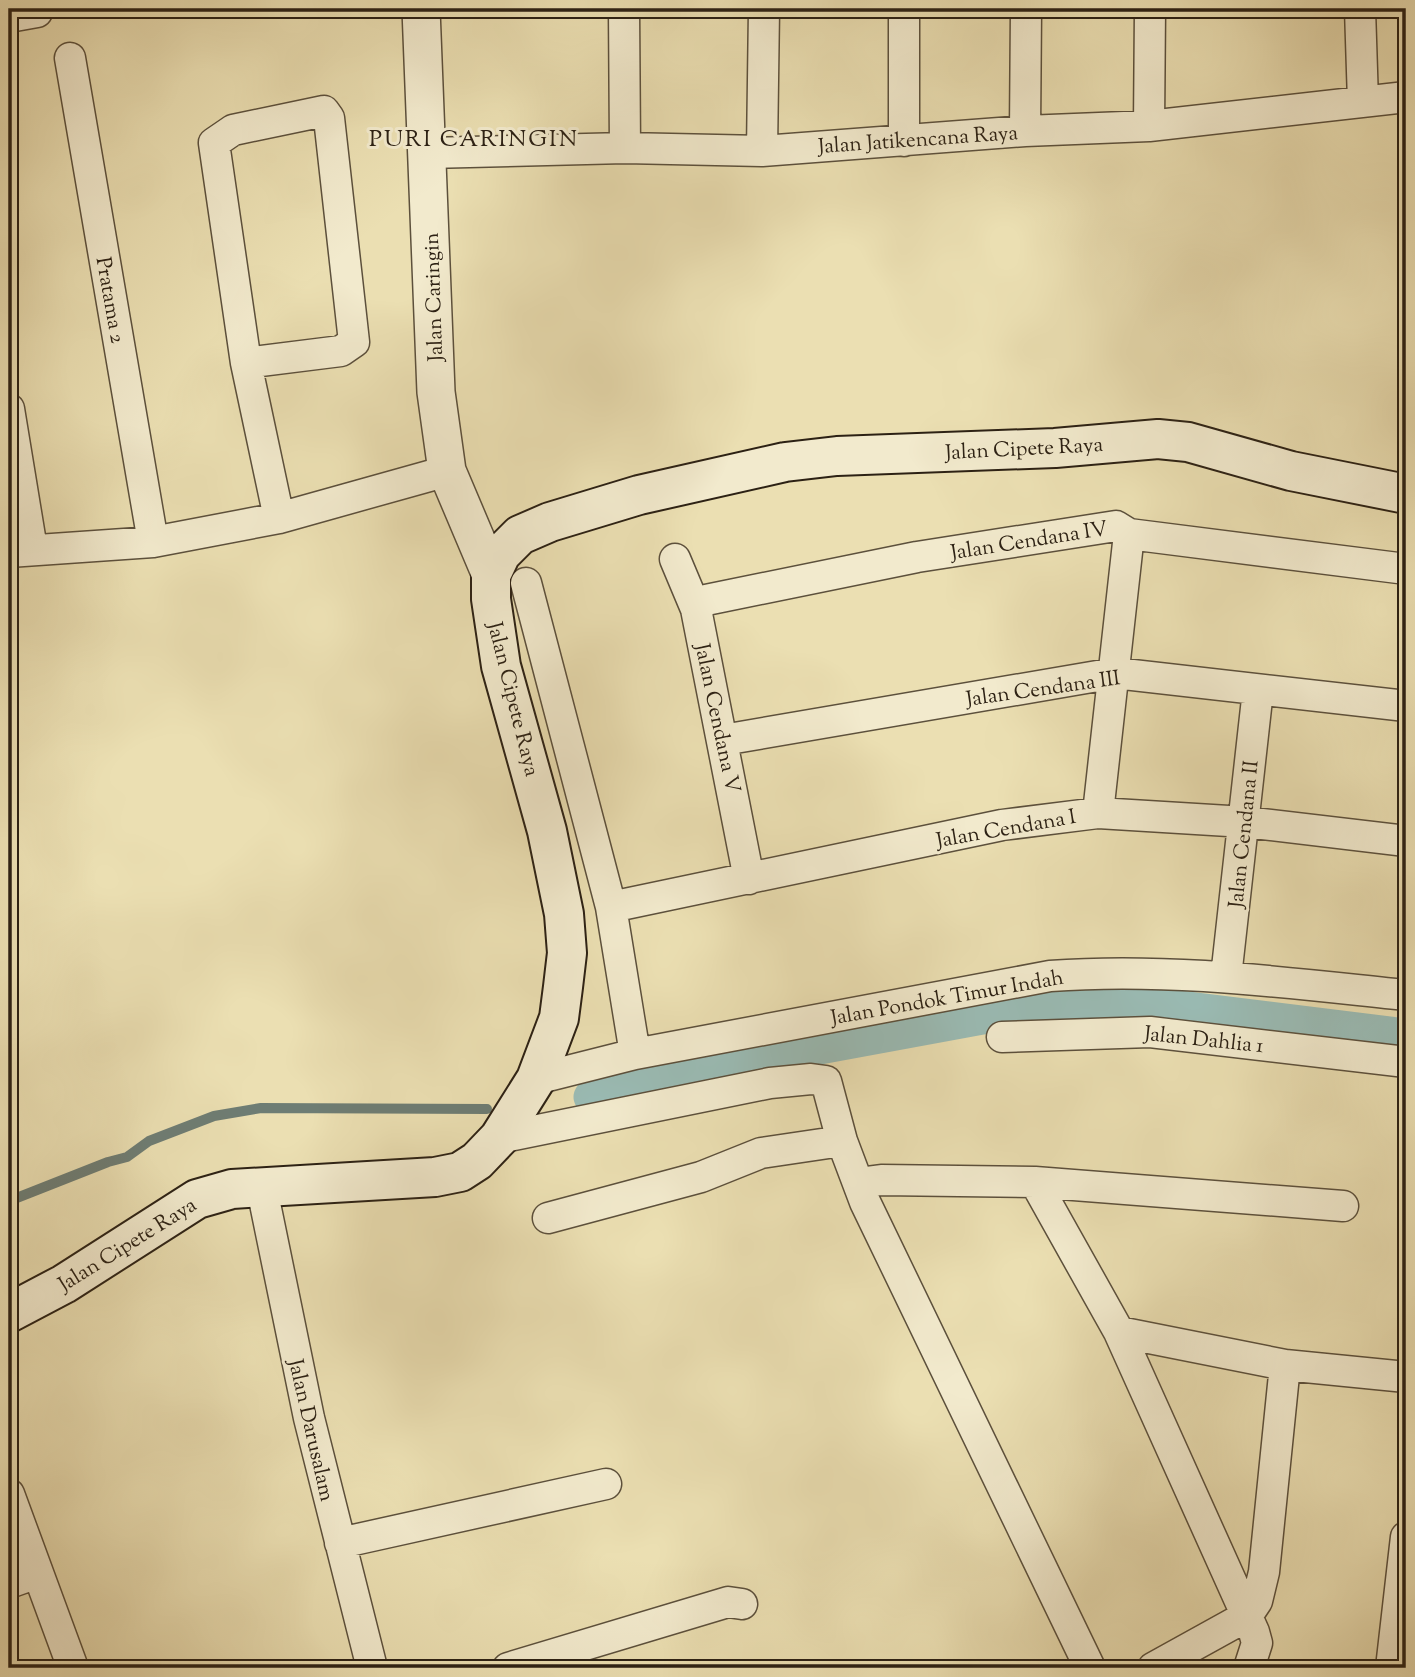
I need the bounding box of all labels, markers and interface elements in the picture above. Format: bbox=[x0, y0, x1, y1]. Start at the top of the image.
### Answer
street label: Jalan Jatikencana Raya bbox=[816, 119, 1019, 163]
district label: PURI CARINGIN bbox=[369, 124, 579, 157]
street label: Jalan Caringin bbox=[418, 232, 452, 363]
street label: Pratama 2 bbox=[87, 255, 131, 346]
street label: Jalan Cipete Raya bbox=[943, 431, 1104, 469]
street label: Jalan Cendana IV bbox=[948, 515, 1110, 569]
street label: Jalan Cipete Raya bbox=[478, 618, 546, 780]
street label: Jalan Cendana V bbox=[685, 640, 746, 796]
street label: Jalan Cendana III bbox=[963, 664, 1122, 716]
street label: Jalan Cendana II bbox=[1222, 759, 1268, 911]
street label: Jalan Cendana I bbox=[933, 803, 1079, 857]
street label: Jalan Pondok Timur Indah bbox=[828, 964, 1066, 1034]
street label: Jalan Dahlia 1 bbox=[1142, 1020, 1265, 1062]
street label: Jalan Cipete Raya bbox=[52, 1191, 203, 1301]
street label: Jalan Darusalam bbox=[279, 1355, 341, 1504]

